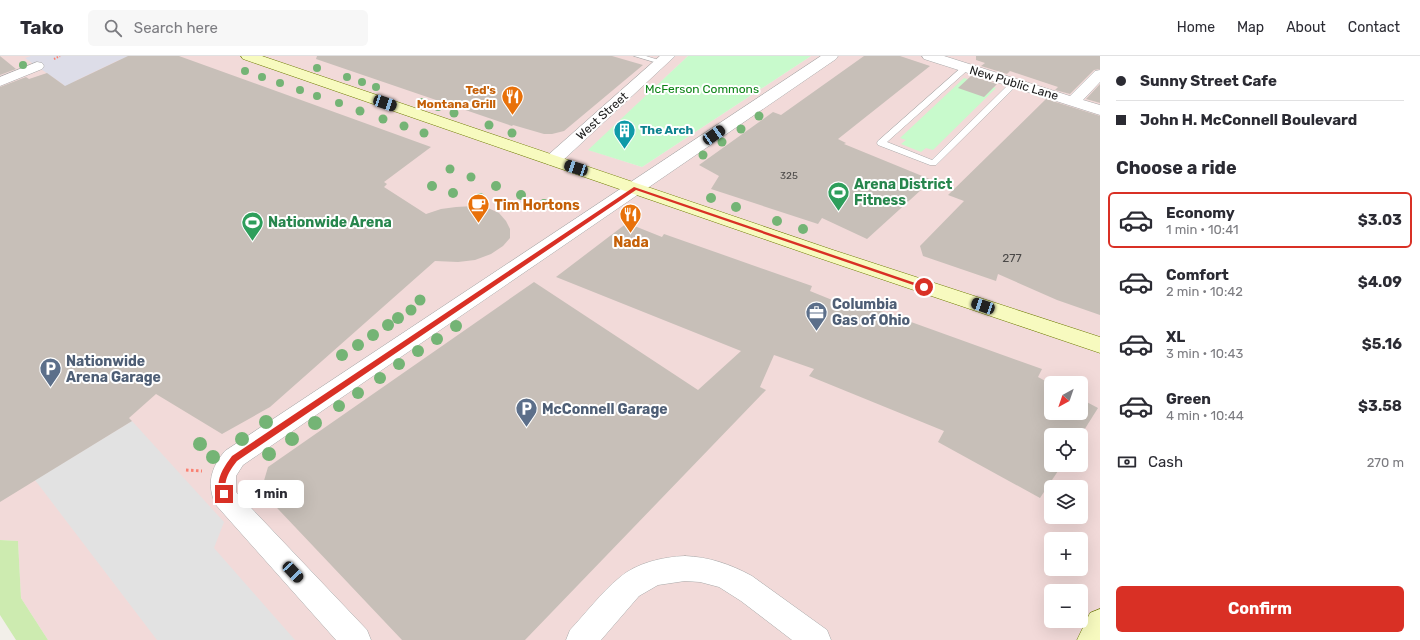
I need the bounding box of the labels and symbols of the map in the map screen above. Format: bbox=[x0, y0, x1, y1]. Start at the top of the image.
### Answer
street label: New Public Lane bbox=[968, 63, 1060, 103]
park label: McFerson Commons bbox=[645, 82, 759, 96]
place label: Ted's Montana Grill bbox=[417, 83, 496, 111]
restaurant icon: Ted's Montana Grill bbox=[499, 84, 525, 117]
street label: West Street bbox=[573, 89, 631, 143]
car bbox=[372, 93, 398, 113]
building icon: The Arch bbox=[612, 117, 638, 150]
place label: The Arch bbox=[640, 123, 694, 137]
car bbox=[701, 123, 727, 147]
car bbox=[563, 159, 589, 177]
house number: 325 bbox=[780, 170, 798, 182]
place label: Arena District Fitness bbox=[854, 176, 953, 209]
sports icon: Arena District Fitness bbox=[825, 179, 851, 212]
cafe icon: Tim Hortons bbox=[465, 192, 491, 225]
place label: Tim Hortons bbox=[494, 197, 580, 214]
restaurant icon: Nada bbox=[618, 201, 644, 234]
sports icon: Nationwide Arena bbox=[240, 209, 266, 242]
place label: Nationwide Arena bbox=[268, 214, 392, 231]
place label: Nada bbox=[613, 234, 649, 251]
house number: 277 bbox=[1002, 251, 1022, 265]
route start bbox=[915, 278, 933, 296]
place label: Columbia Gas of Ohio bbox=[832, 296, 910, 329]
car bbox=[970, 296, 996, 316]
office icon: Columbia Gas of Ohio bbox=[804, 299, 830, 332]
place label: Nationwide Arena Garage bbox=[66, 353, 161, 386]
parking icon: Nationwide Arena Garage bbox=[38, 356, 64, 389]
north arrow bbox=[1044, 376, 1088, 420]
parking icon: McConnell Garage bbox=[513, 396, 539, 429]
place label: McConnell Garage bbox=[542, 401, 668, 418]
callout: 1 min bbox=[238, 480, 304, 508]
route end bbox=[215, 485, 233, 503]
car bbox=[280, 559, 306, 585]

